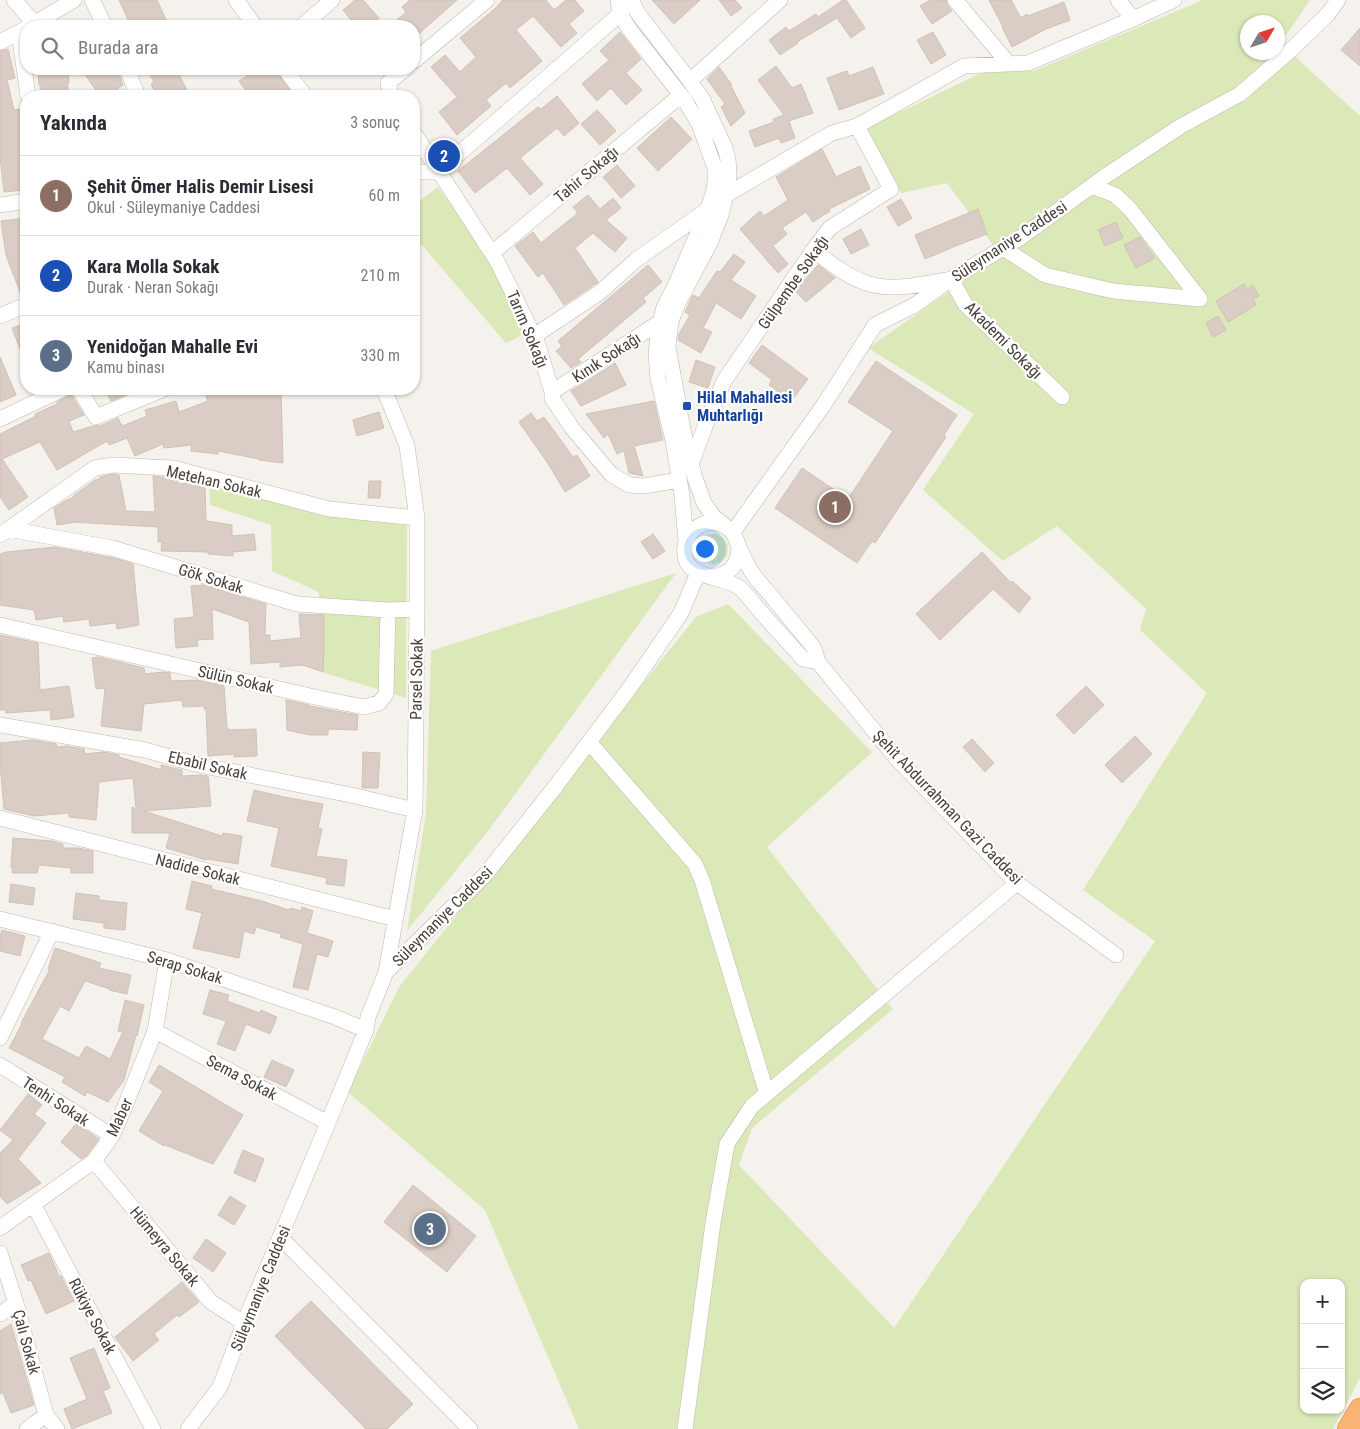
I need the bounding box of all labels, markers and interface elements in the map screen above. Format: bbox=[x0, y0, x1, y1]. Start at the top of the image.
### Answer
north arrow bbox=[1240, 15, 1285, 60]
search box bbox=[20, 20, 420, 75]
icon: search bbox=[38, 34, 66, 62]
text: Burada ara bbox=[78, 36, 159, 59]
text: Yakında bbox=[40, 111, 107, 135]
text: 3 sonuç bbox=[350, 113, 400, 132]
pin: 2 bbox=[428, 137, 460, 175]
street label: Tahir Sokağı bbox=[550, 142, 622, 207]
text: Şehit Ömer Halis Demir Lisesi bbox=[87, 175, 314, 198]
text: 1 bbox=[52, 186, 60, 205]
text: 60 m bbox=[368, 186, 400, 205]
street label: Süleymaniye Caddesi bbox=[948, 197, 1071, 286]
text: Okul · Süleymaniye Caddesi bbox=[87, 198, 260, 217]
street label: Gülpembe Sokağı bbox=[754, 232, 833, 333]
text: Kara Molla Sokak bbox=[87, 255, 219, 278]
text: 2 bbox=[52, 266, 60, 285]
text: 210 m bbox=[361, 266, 400, 285]
text: Durak · Neran Sokağı bbox=[87, 278, 218, 297]
street label: Tarım Sokağı bbox=[503, 288, 552, 371]
street label: Akademi Sokağı bbox=[961, 298, 1046, 383]
street label: Kınık Sokağı bbox=[568, 328, 644, 387]
text: Yenidoğan Mahalle Evi bbox=[87, 335, 258, 358]
text: 3 bbox=[52, 346, 60, 365]
text: 330 m bbox=[361, 346, 400, 365]
text: Kamu binası bbox=[87, 358, 165, 377]
place label: Hilal Mahallesi Muhtarlığı bbox=[697, 388, 792, 425]
marker: Hilal Mahallesi Muhtarlığı bbox=[681, 400, 693, 412]
street label: Metehan Sokak bbox=[164, 461, 264, 502]
pin: 1 bbox=[819, 488, 851, 526]
your location bbox=[692, 536, 718, 562]
street label: Gök Sokak bbox=[176, 560, 246, 598]
street label: Parsel Sokak bbox=[406, 637, 427, 720]
street label: Sülün Sokak bbox=[196, 662, 276, 698]
street label: Şehit Abdurrahman Gazi Caddesi bbox=[869, 726, 1026, 888]
street label: Ebabil Sokak bbox=[166, 747, 250, 784]
street label: Nadide Sokak bbox=[154, 850, 243, 889]
street label: Süleymaniye Caddesi bbox=[388, 862, 496, 970]
street label: Serap Sokak bbox=[145, 947, 226, 988]
street label: Sema Sokak bbox=[203, 1051, 281, 1104]
street label: Tenhi Sokak bbox=[19, 1073, 94, 1131]
street label: Maber bbox=[102, 1095, 137, 1139]
street label: Hümeyra Sokak bbox=[126, 1203, 204, 1291]
pin: 3 bbox=[414, 1210, 446, 1248]
street label: Süleymaniye Caddesi bbox=[227, 1223, 294, 1354]
street label: Rükiye Sokak bbox=[65, 1275, 121, 1358]
map controls bbox=[1300, 1279, 1345, 1414]
button: + bbox=[1300, 1279, 1345, 1324]
street label: Çalı Sokak bbox=[9, 1308, 44, 1377]
button: − bbox=[1300, 1324, 1345, 1369]
button: layers bbox=[1300, 1369, 1345, 1414]

